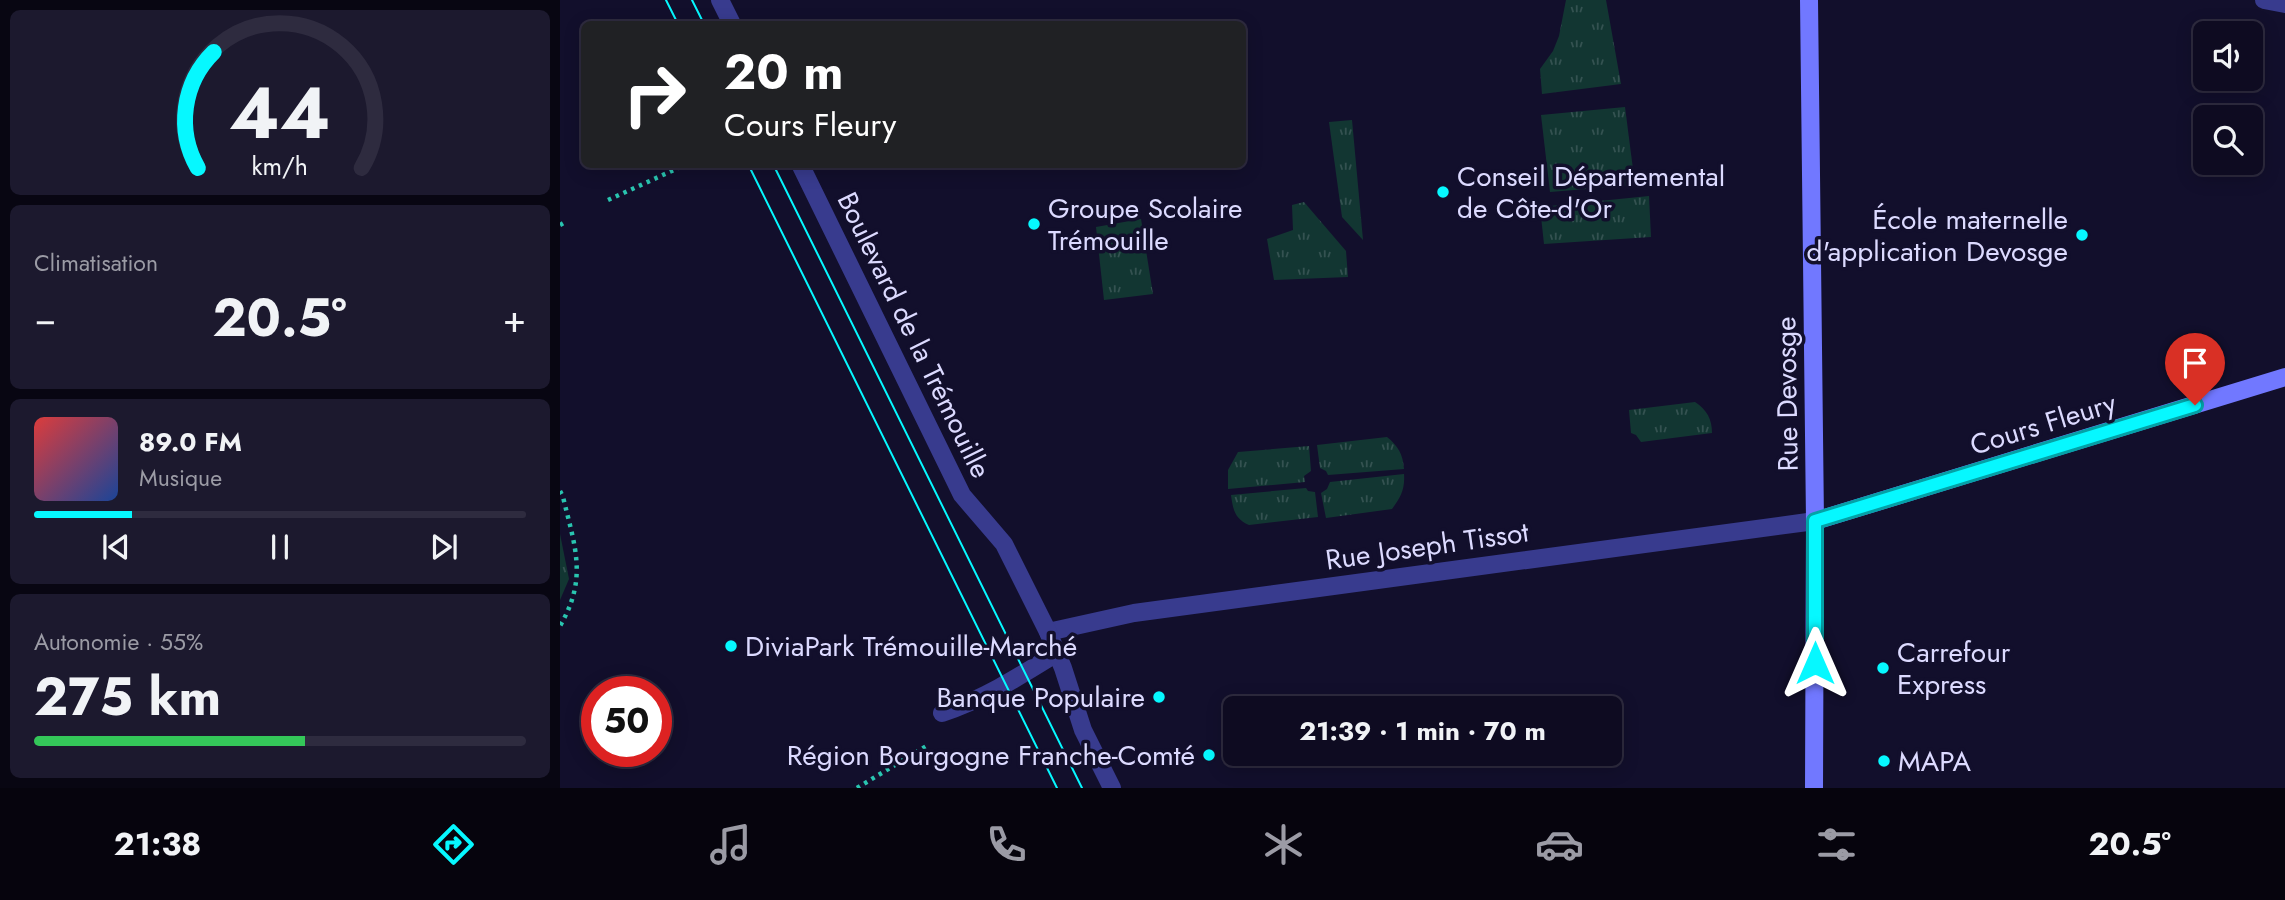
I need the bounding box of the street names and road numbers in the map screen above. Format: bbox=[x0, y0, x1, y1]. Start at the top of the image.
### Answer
street label: Boulevard de la Trémouille bbox=[827, 185, 1001, 485]
street label: Rue Devosge bbox=[1765, 316, 1809, 472]
street label: Cours Fleury bbox=[1965, 382, 2122, 466]
street label: Rue Joseph Tissot bbox=[1323, 511, 1532, 581]

